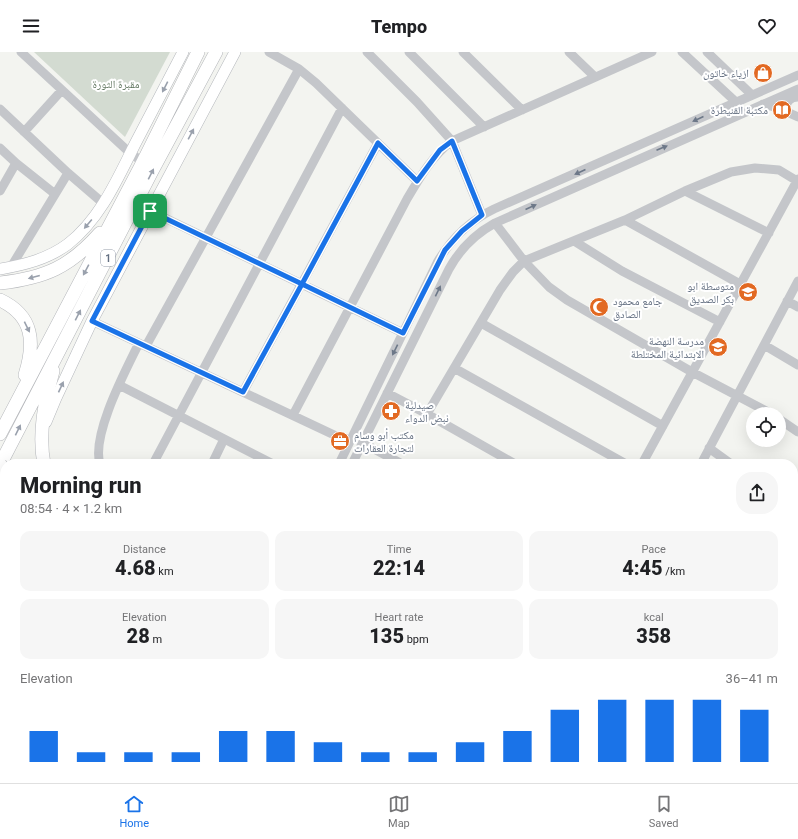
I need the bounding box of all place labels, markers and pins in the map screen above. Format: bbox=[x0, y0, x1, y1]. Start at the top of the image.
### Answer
shop icon: ازياء خاتون bbox=[752, 62, 774, 84]
place label: ازياء خاتون bbox=[703, 67, 749, 80]
library icon: مكتبة القنيطرة bbox=[771, 99, 793, 121]
place label: مكتبة القنيطرة bbox=[711, 104, 768, 117]
pin bbox=[133, 194, 167, 228]
place label: متوسطة ابو بكر الصديق bbox=[687, 280, 734, 306]
school or university icon: متوسطة ابو بكر الصديق bbox=[737, 281, 759, 303]
place label: جامع محمود الصادق bbox=[613, 295, 662, 321]
mosque icon: جامع محمود الصادق bbox=[588, 296, 610, 318]
place label: مدرسة النهضة الابتدائية المختلطة bbox=[631, 335, 704, 361]
school or university icon: مدرسة النهضة الابتدائية المختلطة bbox=[707, 336, 729, 358]
place label: صيدلية نبض الدواء bbox=[405, 399, 449, 425]
pharmacy icon: صيدلية نبض الدواء bbox=[380, 400, 402, 422]
place label: مكتب أبو وسام لتجارة العقارات bbox=[354, 428, 414, 455]
office icon: مكتب أبو وسام لتجارة العقارات bbox=[329, 430, 351, 452]

